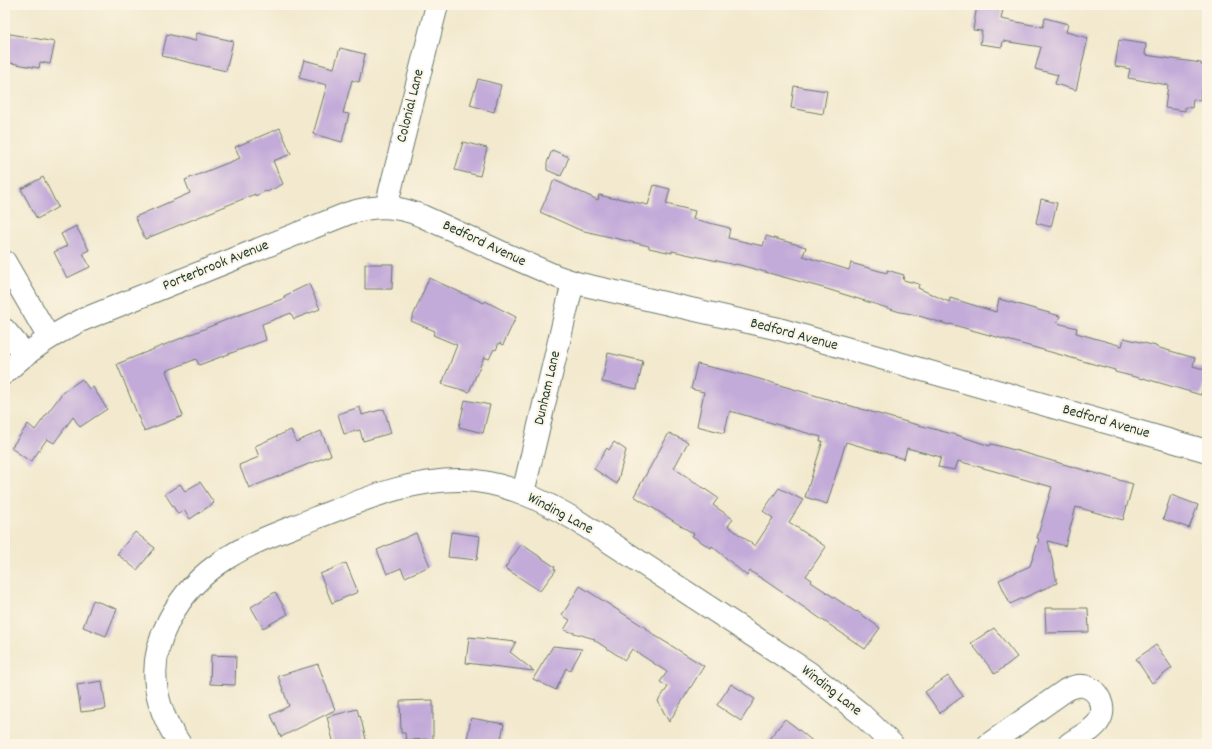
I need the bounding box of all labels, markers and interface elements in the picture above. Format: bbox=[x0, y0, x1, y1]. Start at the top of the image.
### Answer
street label: Colonial Lane bbox=[391, 67, 431, 145]
street label: Bedford Avenue bbox=[439, 215, 530, 273]
street label: Porterbrook Avenue bbox=[160, 235, 273, 297]
street label: Bedford Avenue bbox=[748, 313, 841, 357]
street label: Dunham Lane bbox=[529, 348, 567, 427]
street label: Bedford Avenue bbox=[1060, 399, 1153, 445]
street label: Winding Lane bbox=[523, 487, 597, 541]
street label: Winding Lane bbox=[796, 660, 866, 722]

